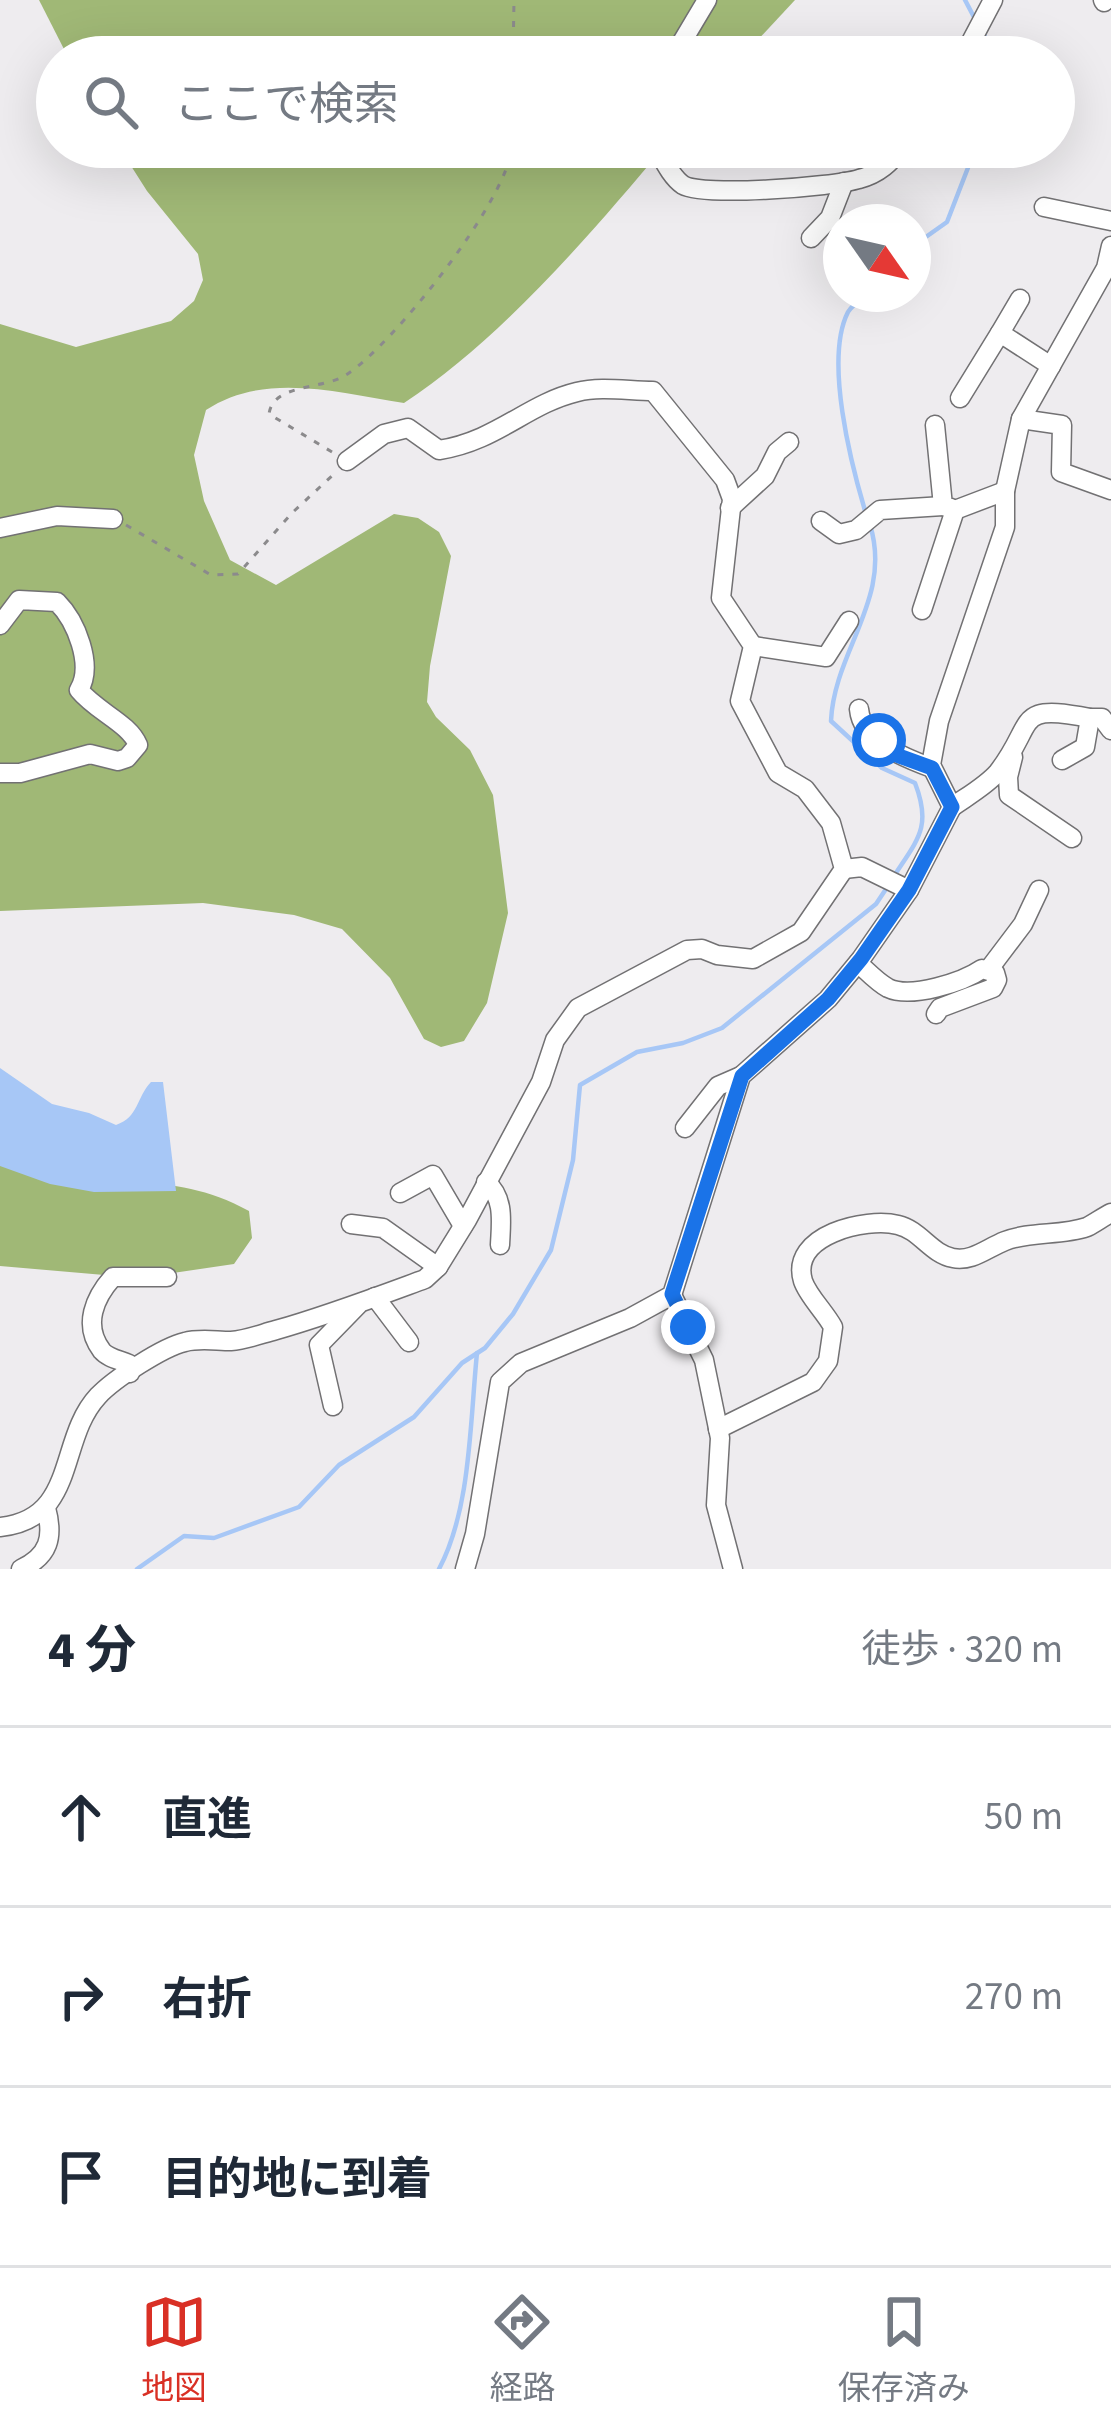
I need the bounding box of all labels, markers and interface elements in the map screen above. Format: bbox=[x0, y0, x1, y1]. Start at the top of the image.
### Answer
search box bbox=[36, 36, 1075, 168]
icon: search bbox=[78, 69, 144, 135]
text: ここで検索 bbox=[174, 73, 399, 137]
north arrow bbox=[823, 204, 931, 312]
route start bbox=[852, 713, 906, 767]
route end bbox=[661, 1300, 715, 1354]
text: 4 分 bbox=[48, 1615, 136, 1687]
text: 徒歩 · 320 m bbox=[861, 1622, 1063, 1678]
icon: ahead bbox=[48, 1784, 114, 1850]
text: 直進 bbox=[162, 1788, 252, 1852]
text: 50 m bbox=[984, 1789, 1063, 1845]
icon: right bbox=[48, 1964, 114, 2030]
text: 右折 bbox=[162, 1968, 252, 2032]
text: 270 m bbox=[965, 1969, 1063, 2025]
icon: arrive bbox=[48, 2144, 114, 2210]
text: 目的地に到着 bbox=[162, 2148, 432, 2212]
tab: 地図 bbox=[141, 2289, 207, 2412]
tab: 経路 bbox=[489, 2289, 555, 2412]
tab: 保存済み bbox=[838, 2289, 970, 2412]

